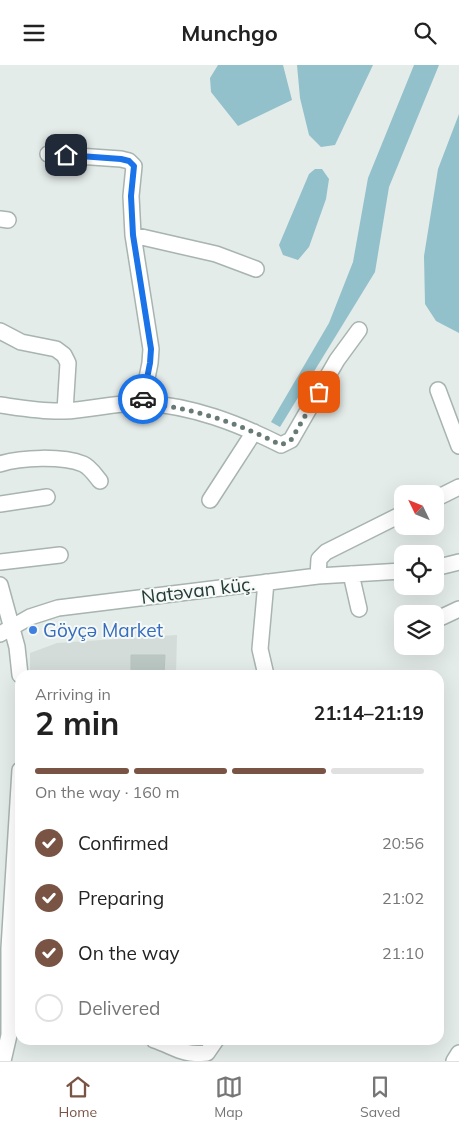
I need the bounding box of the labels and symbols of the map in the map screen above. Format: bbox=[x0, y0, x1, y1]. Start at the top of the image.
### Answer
pin bbox=[45, 134, 87, 176]
pin bbox=[298, 371, 340, 413]
courier bbox=[118, 374, 168, 424]
north arrow bbox=[394, 485, 444, 535]
street label: Natəvan küç. bbox=[140, 571, 256, 609]
place label: Göyçə Market bbox=[43, 618, 164, 642]
marker: Göyçə Market bbox=[27, 624, 39, 636]

